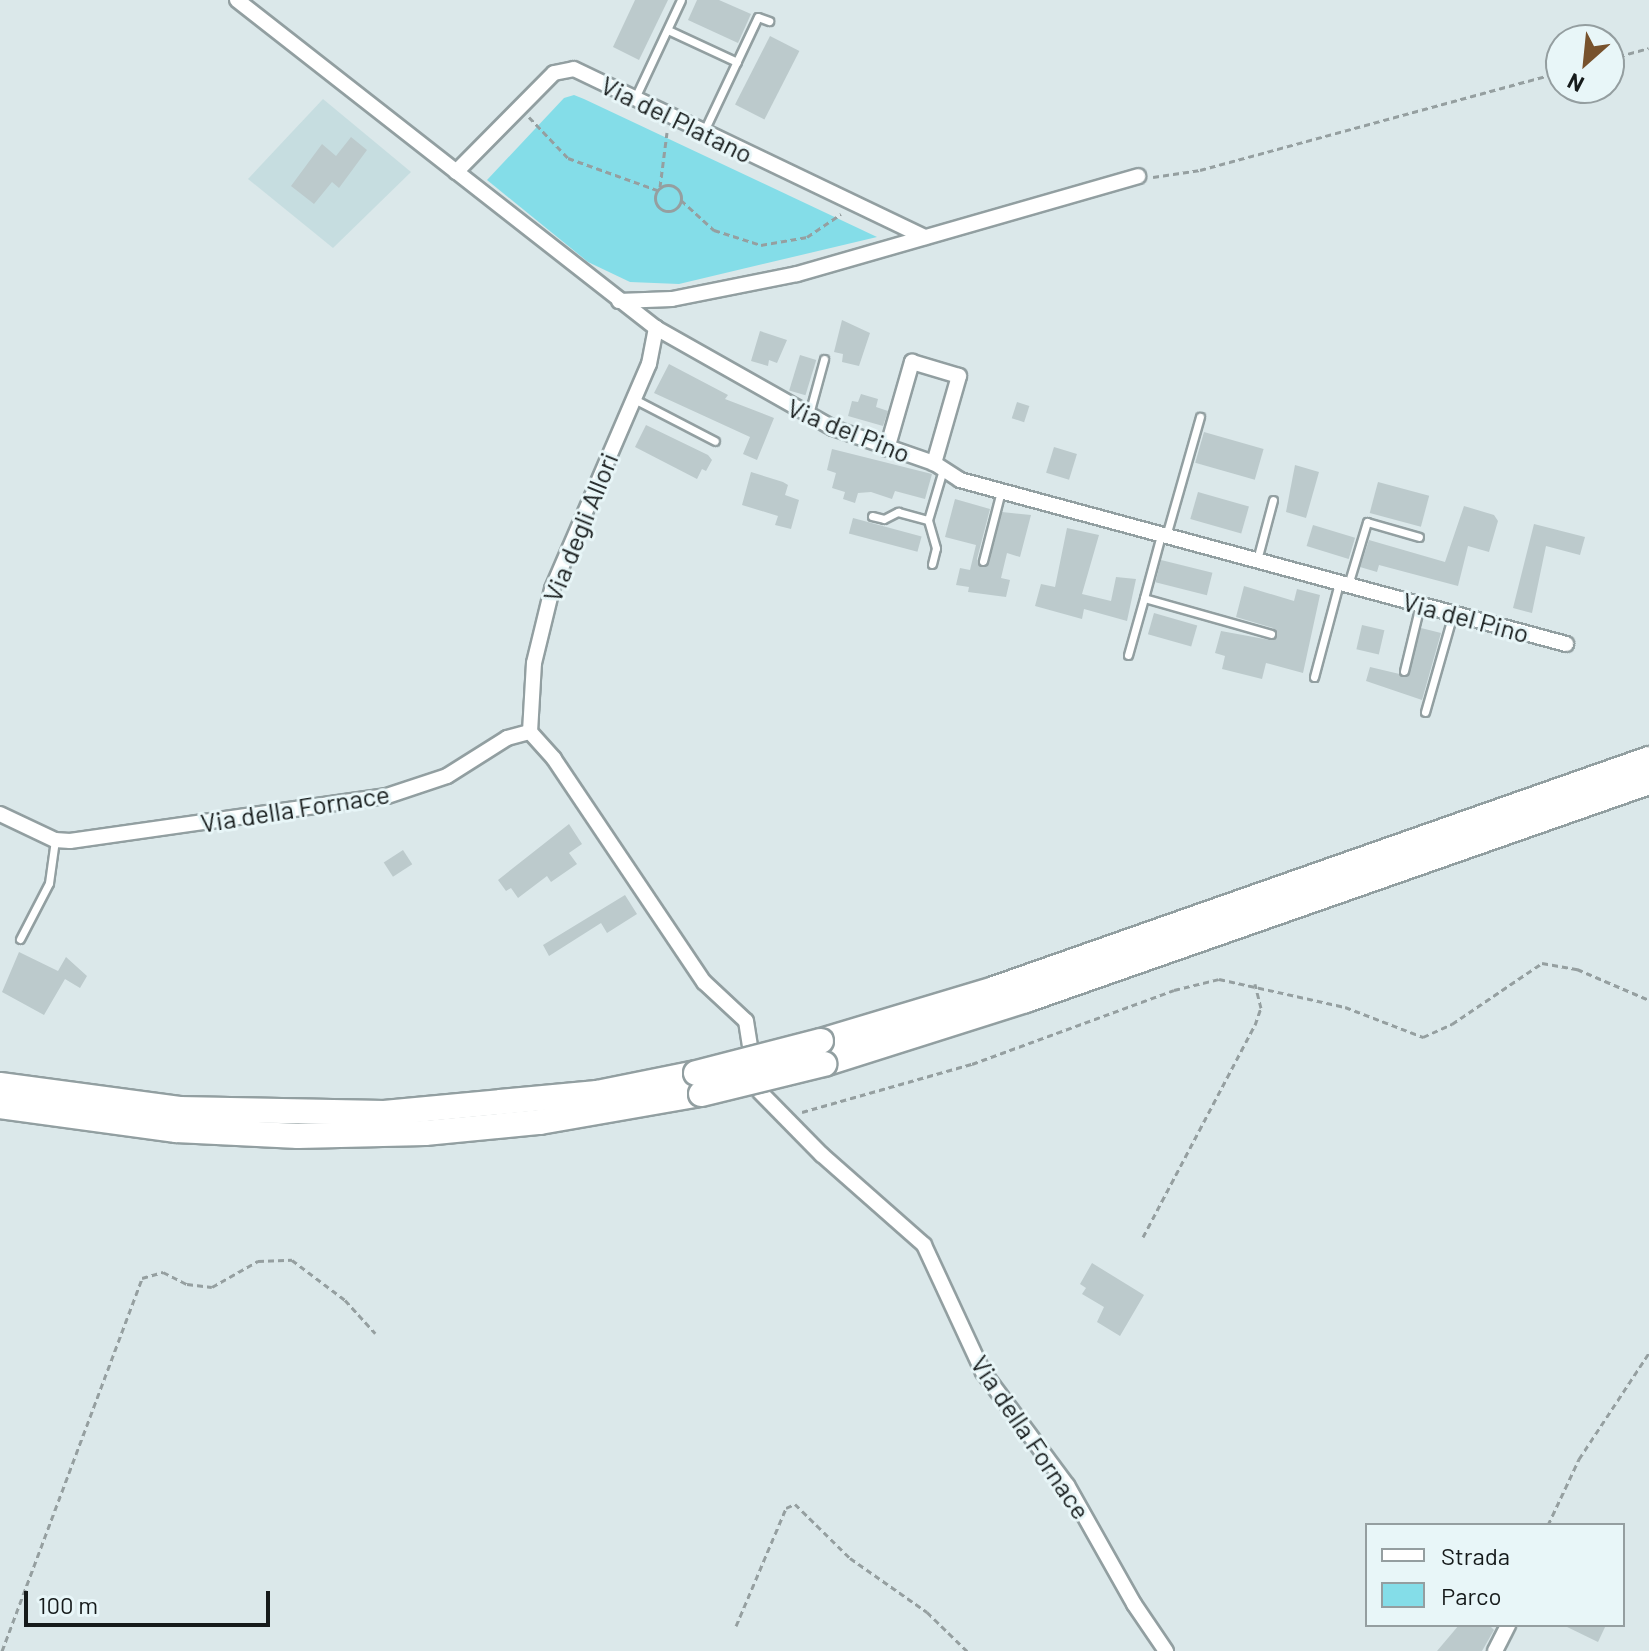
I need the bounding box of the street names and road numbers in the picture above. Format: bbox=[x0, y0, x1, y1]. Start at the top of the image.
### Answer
street label: Via del Platano bbox=[596, 69, 758, 169]
street label: Via del Pino bbox=[783, 391, 915, 469]
street label: Via degli Allori bbox=[536, 448, 624, 606]
street label: Via del Pino bbox=[1399, 585, 1533, 649]
street label: Via della Fornace bbox=[198, 778, 392, 838]
street label: Via della Fornace bbox=[965, 1349, 1097, 1525]

